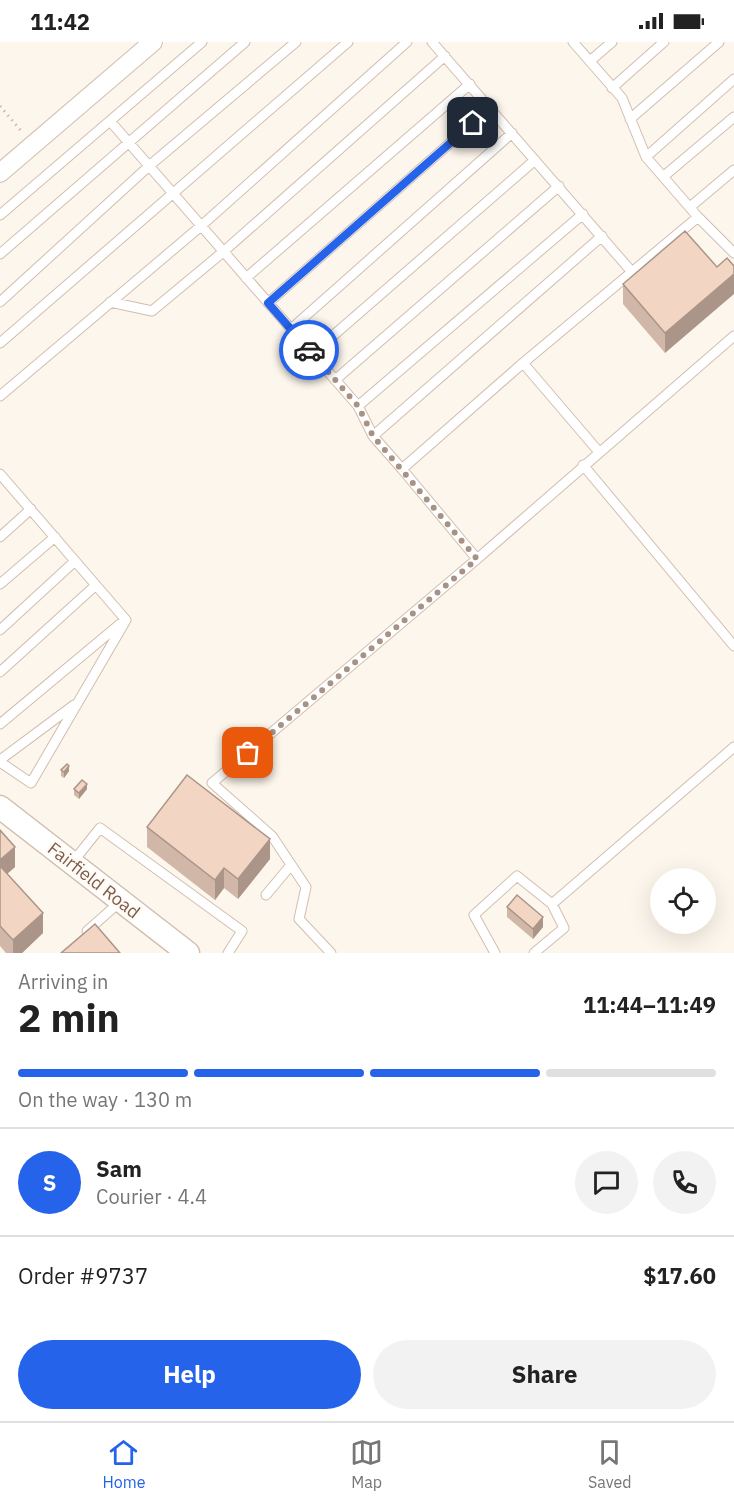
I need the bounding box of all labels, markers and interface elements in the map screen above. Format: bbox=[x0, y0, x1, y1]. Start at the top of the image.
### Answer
text: 11:42 bbox=[30, 7, 90, 36]
pin bbox=[447, 97, 498, 148]
icon: home bbox=[456, 106, 489, 139]
courier bbox=[279, 320, 339, 380]
icon: car bbox=[293, 334, 326, 367]
pin bbox=[222, 727, 273, 778]
icon: bag bbox=[231, 736, 264, 769]
street label: Fairfield Road bbox=[43, 837, 145, 923]
map controls bbox=[650, 868, 716, 934]
button: locate bbox=[650, 868, 716, 934]
text: Arriving in bbox=[18, 968, 108, 995]
text: 11:44–11:49 bbox=[583, 990, 716, 1019]
text: 2 min bbox=[18, 992, 120, 1043]
text: On the way · 130 m bbox=[18, 1086, 192, 1113]
button: chat bbox=[575, 1151, 638, 1214]
button: phone bbox=[653, 1151, 716, 1214]
text: Sam bbox=[96, 1154, 142, 1183]
text: S bbox=[43, 1168, 56, 1197]
text: Courier · 4.4 bbox=[96, 1183, 207, 1210]
text: Order #9737 bbox=[18, 1261, 148, 1290]
text: $17.60 bbox=[643, 1261, 716, 1290]
button: Help bbox=[18, 1340, 361, 1409]
button: Share bbox=[373, 1340, 716, 1409]
tab: Home bbox=[102, 1436, 145, 1492]
tab: Map bbox=[350, 1436, 383, 1492]
tab: Saved bbox=[588, 1436, 632, 1492]

